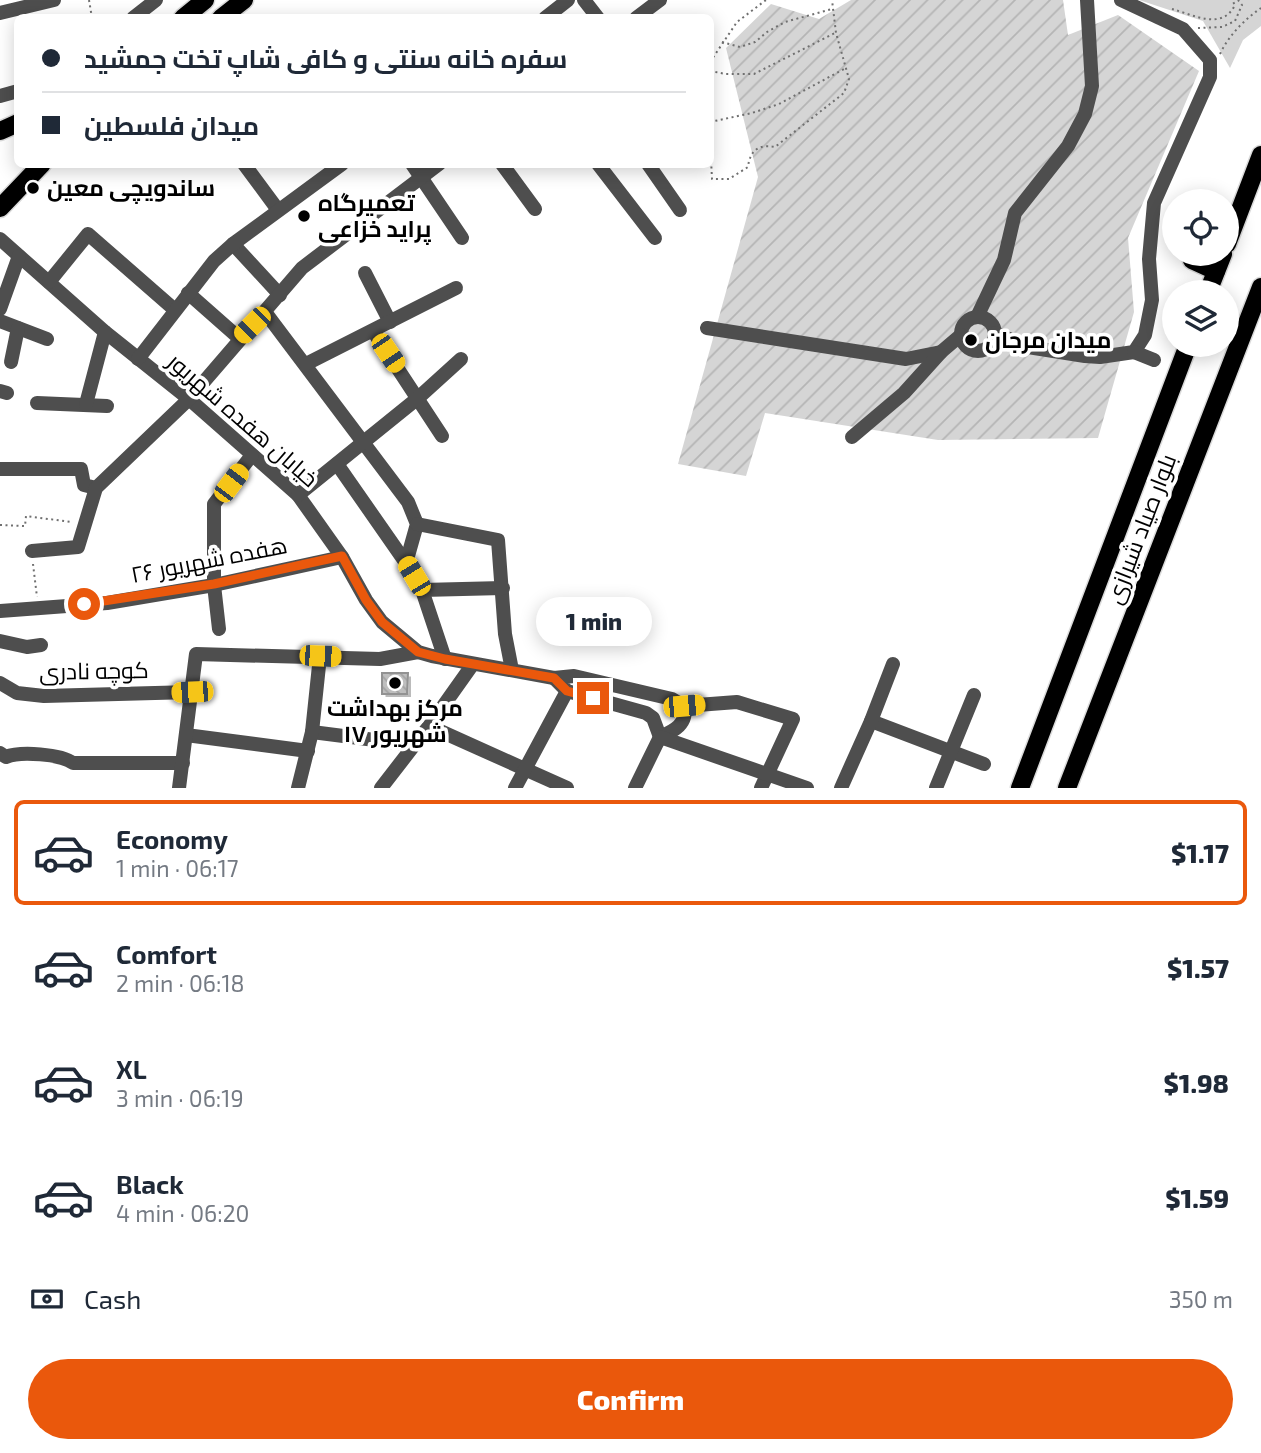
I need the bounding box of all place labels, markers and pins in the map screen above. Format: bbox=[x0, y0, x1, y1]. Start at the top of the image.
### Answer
place label: ساندویچی معین bbox=[47, 173, 215, 204]
marker: ساندویچی معین bbox=[25, 180, 41, 196]
place label: تعمیرگاه پراید خزاعی bbox=[318, 188, 432, 245]
marker: تعمیرگاه پراید خزاعی bbox=[296, 208, 312, 224]
place label: میدان مرجان bbox=[985, 325, 1111, 354]
marker: میدان مرجان bbox=[963, 332, 979, 348]
marker: مرکز بهداشت ۱۷ شهریور bbox=[387, 675, 403, 691]
place label: مرکز بهداشت ۱۷ شهریور bbox=[327, 693, 463, 748]

